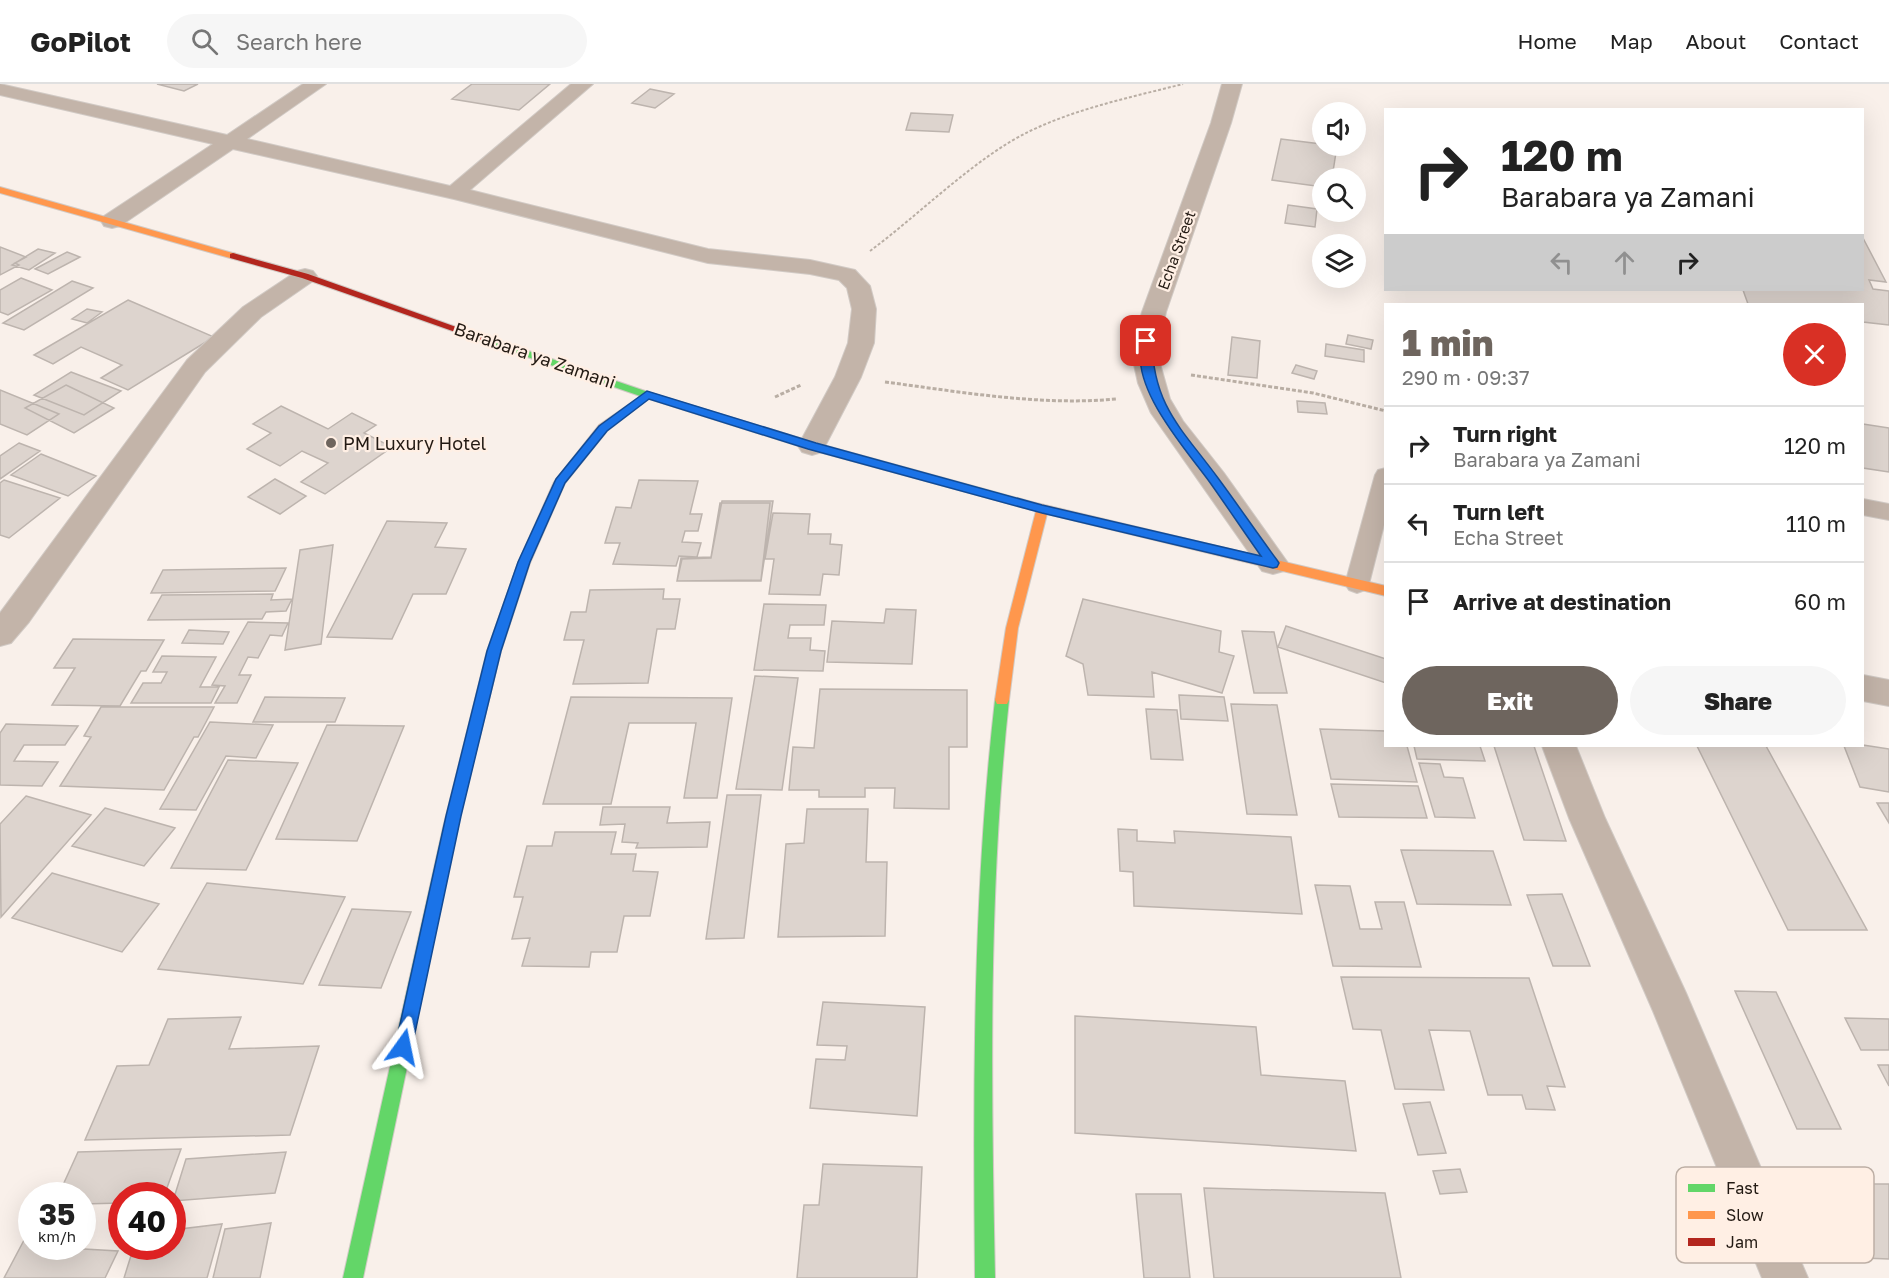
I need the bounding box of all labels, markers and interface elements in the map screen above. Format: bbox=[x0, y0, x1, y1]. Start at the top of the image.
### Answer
search box bbox=[167, 14, 587, 68]
text: GoPilot bbox=[30, 25, 131, 58]
icon: search bbox=[188, 25, 221, 58]
text: Search here bbox=[236, 28, 362, 55]
text: Home bbox=[1517, 28, 1577, 54]
text: Map bbox=[1610, 28, 1653, 54]
text: About bbox=[1686, 28, 1746, 54]
text: Contact bbox=[1779, 28, 1859, 54]
map controls bbox=[1312, 102, 1366, 288]
button: sound bbox=[1312, 102, 1366, 156]
text: 120 m bbox=[1501, 130, 1623, 180]
icon: right bbox=[1402, 132, 1480, 210]
button: search bbox=[1312, 168, 1366, 222]
text: Barabara ya Zamani bbox=[1501, 181, 1755, 213]
street label: Echa Street bbox=[1153, 208, 1199, 292]
button: layers bbox=[1312, 234, 1366, 288]
icon: left bbox=[1545, 246, 1578, 279]
icon: ahead bbox=[1608, 246, 1641, 279]
icon: right bbox=[1671, 246, 1704, 279]
pin bbox=[1120, 315, 1171, 366]
street label: Barabara ya Zamani bbox=[451, 317, 619, 393]
text: 1 min bbox=[1402, 321, 1493, 364]
button: close bbox=[1783, 323, 1846, 386]
icon: arrive bbox=[1129, 324, 1162, 357]
text: 290 m · 09:37 bbox=[1402, 365, 1530, 389]
text: Turn right bbox=[1453, 420, 1557, 447]
icon: right bbox=[1402, 429, 1435, 462]
place label: PM Luxury Hotel bbox=[343, 432, 487, 454]
text: 120 m bbox=[1784, 432, 1846, 459]
marker: PM Luxury Hotel bbox=[324, 436, 338, 450]
text: Barabara ya Zamani bbox=[1453, 447, 1641, 471]
text: Turn left bbox=[1453, 498, 1544, 525]
icon: left bbox=[1402, 507, 1435, 540]
text: 110 m bbox=[1786, 510, 1846, 537]
text: Echa Street bbox=[1453, 525, 1564, 549]
icon: arrive bbox=[1402, 585, 1435, 618]
text: Arrive at destination bbox=[1453, 588, 1671, 615]
text: 60 m bbox=[1794, 588, 1846, 615]
button: Exit bbox=[1402, 666, 1618, 735]
button: Share bbox=[1630, 666, 1846, 735]
position arrow bbox=[371, 1015, 435, 1079]
legend bbox=[1676, 1167, 1874, 1263]
text: Fast bbox=[1726, 1178, 1759, 1198]
speed limit sign: 40 bbox=[108, 1182, 186, 1260]
text: 35 bbox=[39, 1196, 75, 1232]
text: Slow bbox=[1726, 1205, 1764, 1225]
text: km/h bbox=[38, 1227, 76, 1245]
text: Jam bbox=[1726, 1232, 1758, 1252]

